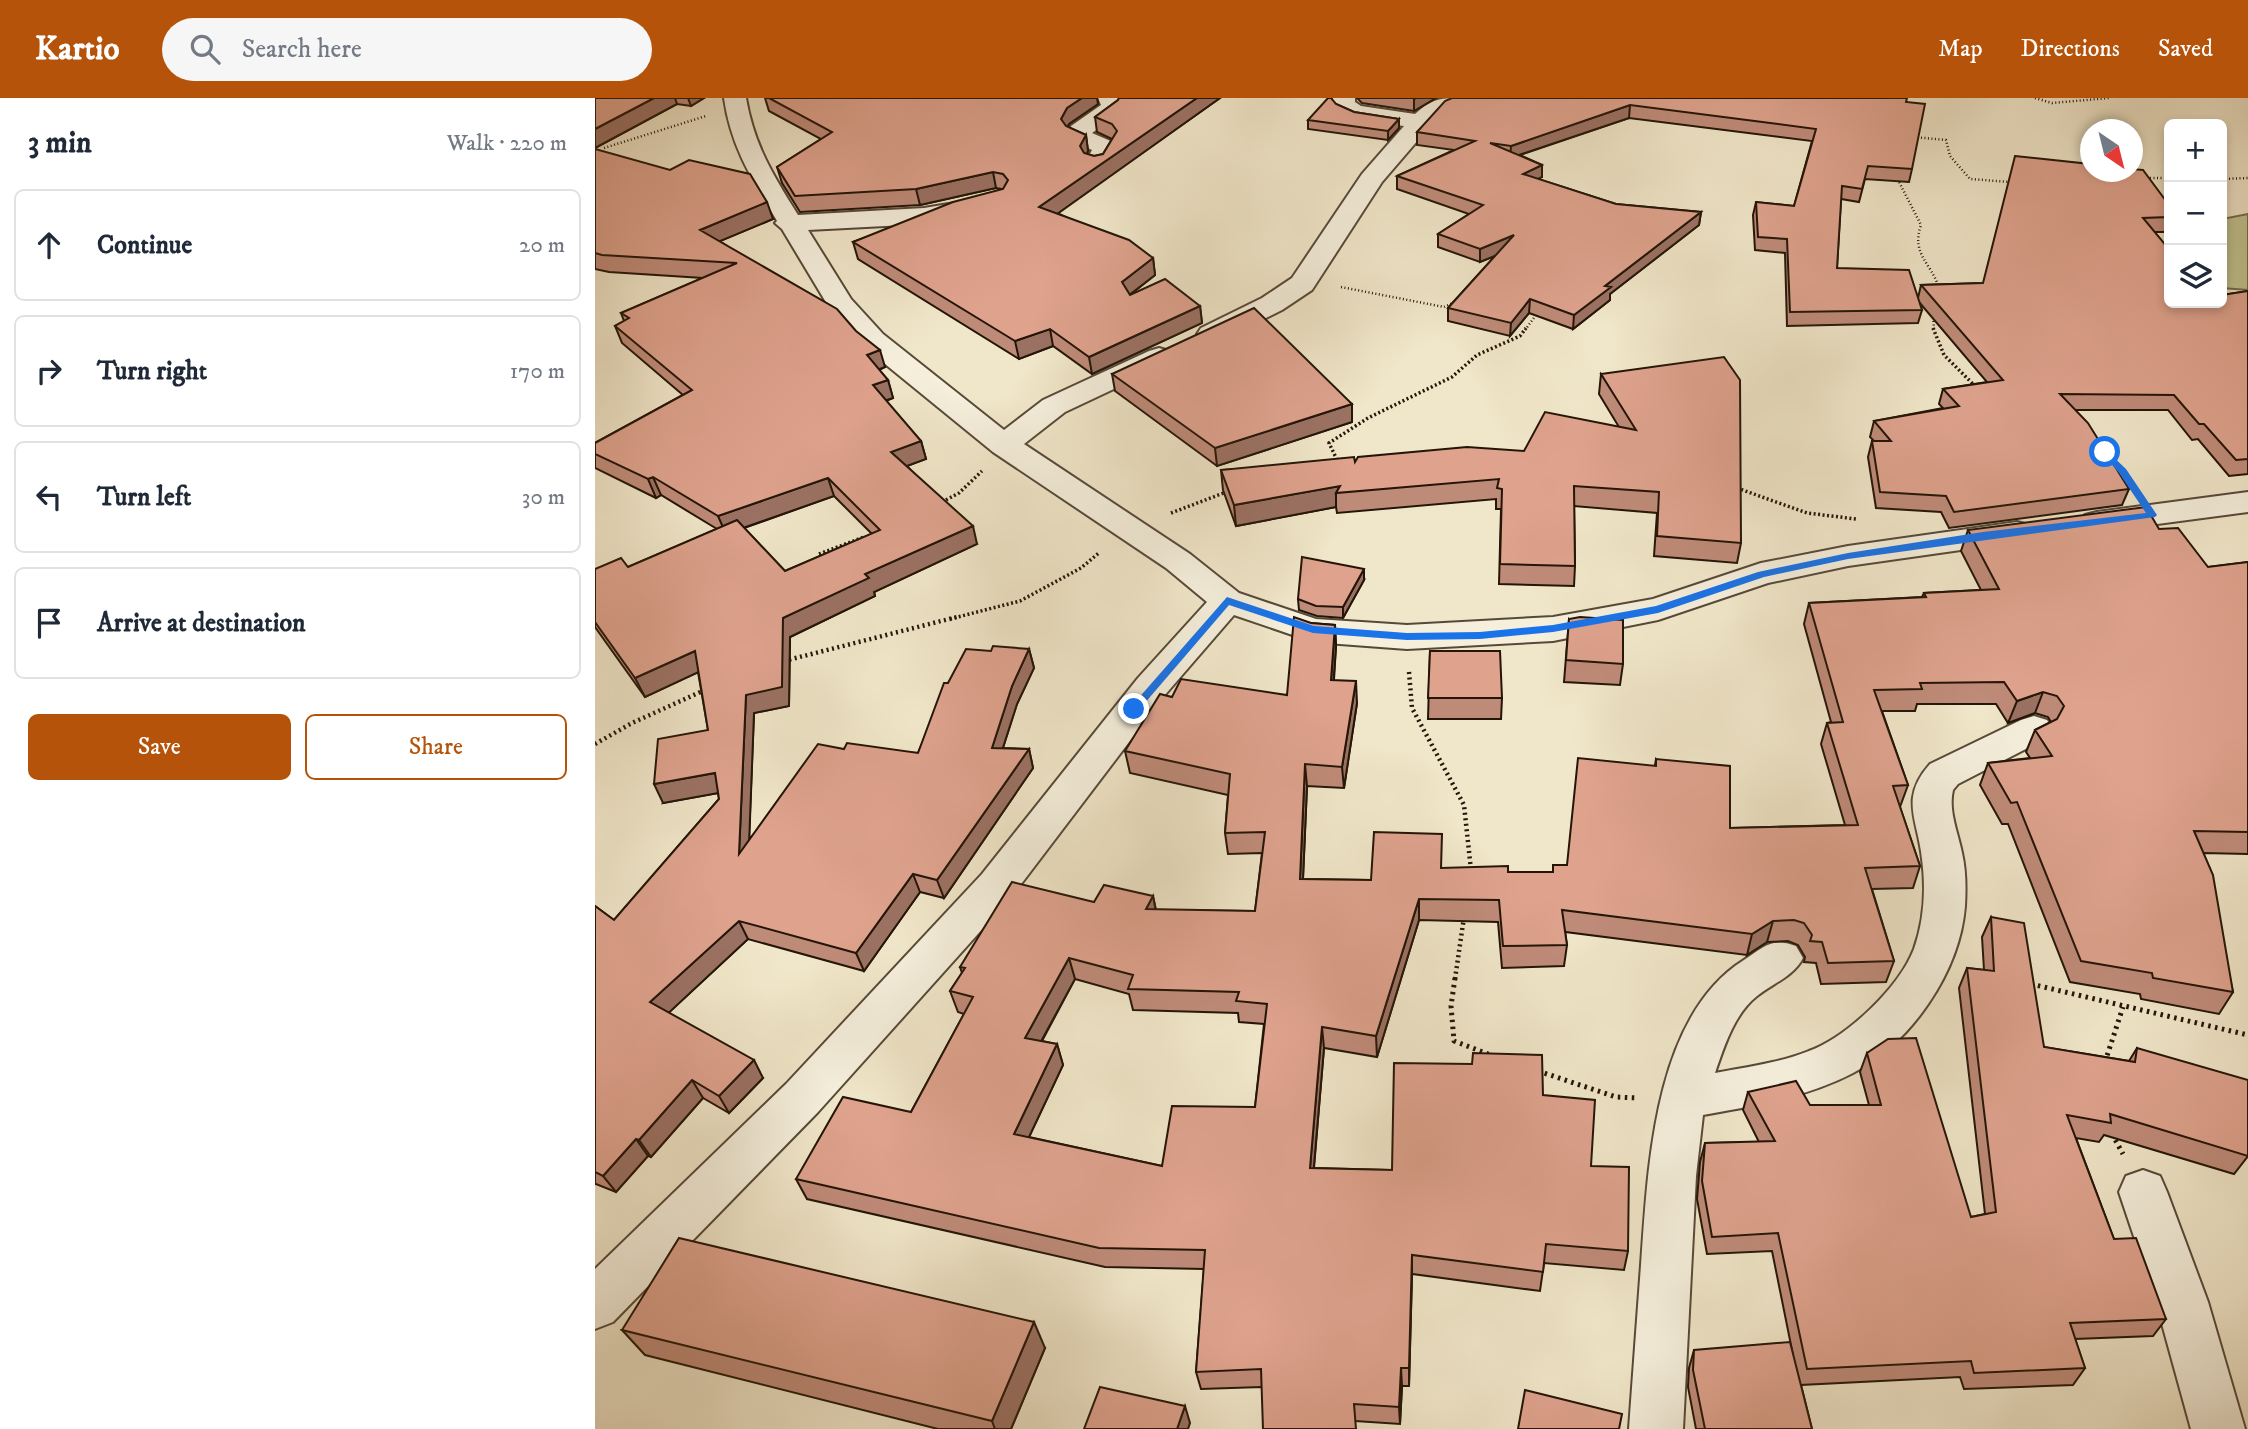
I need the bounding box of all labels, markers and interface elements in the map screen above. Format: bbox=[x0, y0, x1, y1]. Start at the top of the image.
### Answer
search box bbox=[162, 18, 652, 81]
text: Kartio bbox=[35, 29, 120, 70]
icon: search bbox=[186, 30, 224, 68]
text: Search here bbox=[242, 33, 362, 66]
text: Map bbox=[1938, 34, 1983, 64]
text: Directions bbox=[2021, 34, 2120, 64]
text: Saved bbox=[2158, 34, 2213, 64]
north arrow bbox=[2080, 119, 2143, 182]
map controls bbox=[2164, 119, 2227, 308]
button: + bbox=[2164, 119, 2227, 182]
text: 3 min bbox=[28, 125, 92, 162]
text: Walk · 220 m bbox=[447, 129, 567, 158]
button: − bbox=[2164, 182, 2227, 245]
icon: ahead bbox=[30, 226, 68, 264]
text: Continue bbox=[97, 229, 192, 262]
text: 20 m bbox=[519, 231, 565, 260]
button: layers bbox=[2164, 245, 2227, 308]
icon: right bbox=[30, 352, 68, 390]
text: Turn right bbox=[97, 355, 207, 388]
text: 170 m bbox=[510, 357, 565, 386]
route start bbox=[2089, 436, 2120, 467]
icon: left bbox=[30, 478, 68, 516]
text: Turn left bbox=[97, 481, 191, 514]
text: 30 m bbox=[522, 483, 565, 512]
icon: arrive bbox=[30, 604, 68, 642]
text: Arrive at destination bbox=[97, 607, 306, 640]
route end bbox=[1118, 693, 1149, 724]
button: Save bbox=[28, 714, 291, 780]
button: Share bbox=[305, 714, 567, 780]

